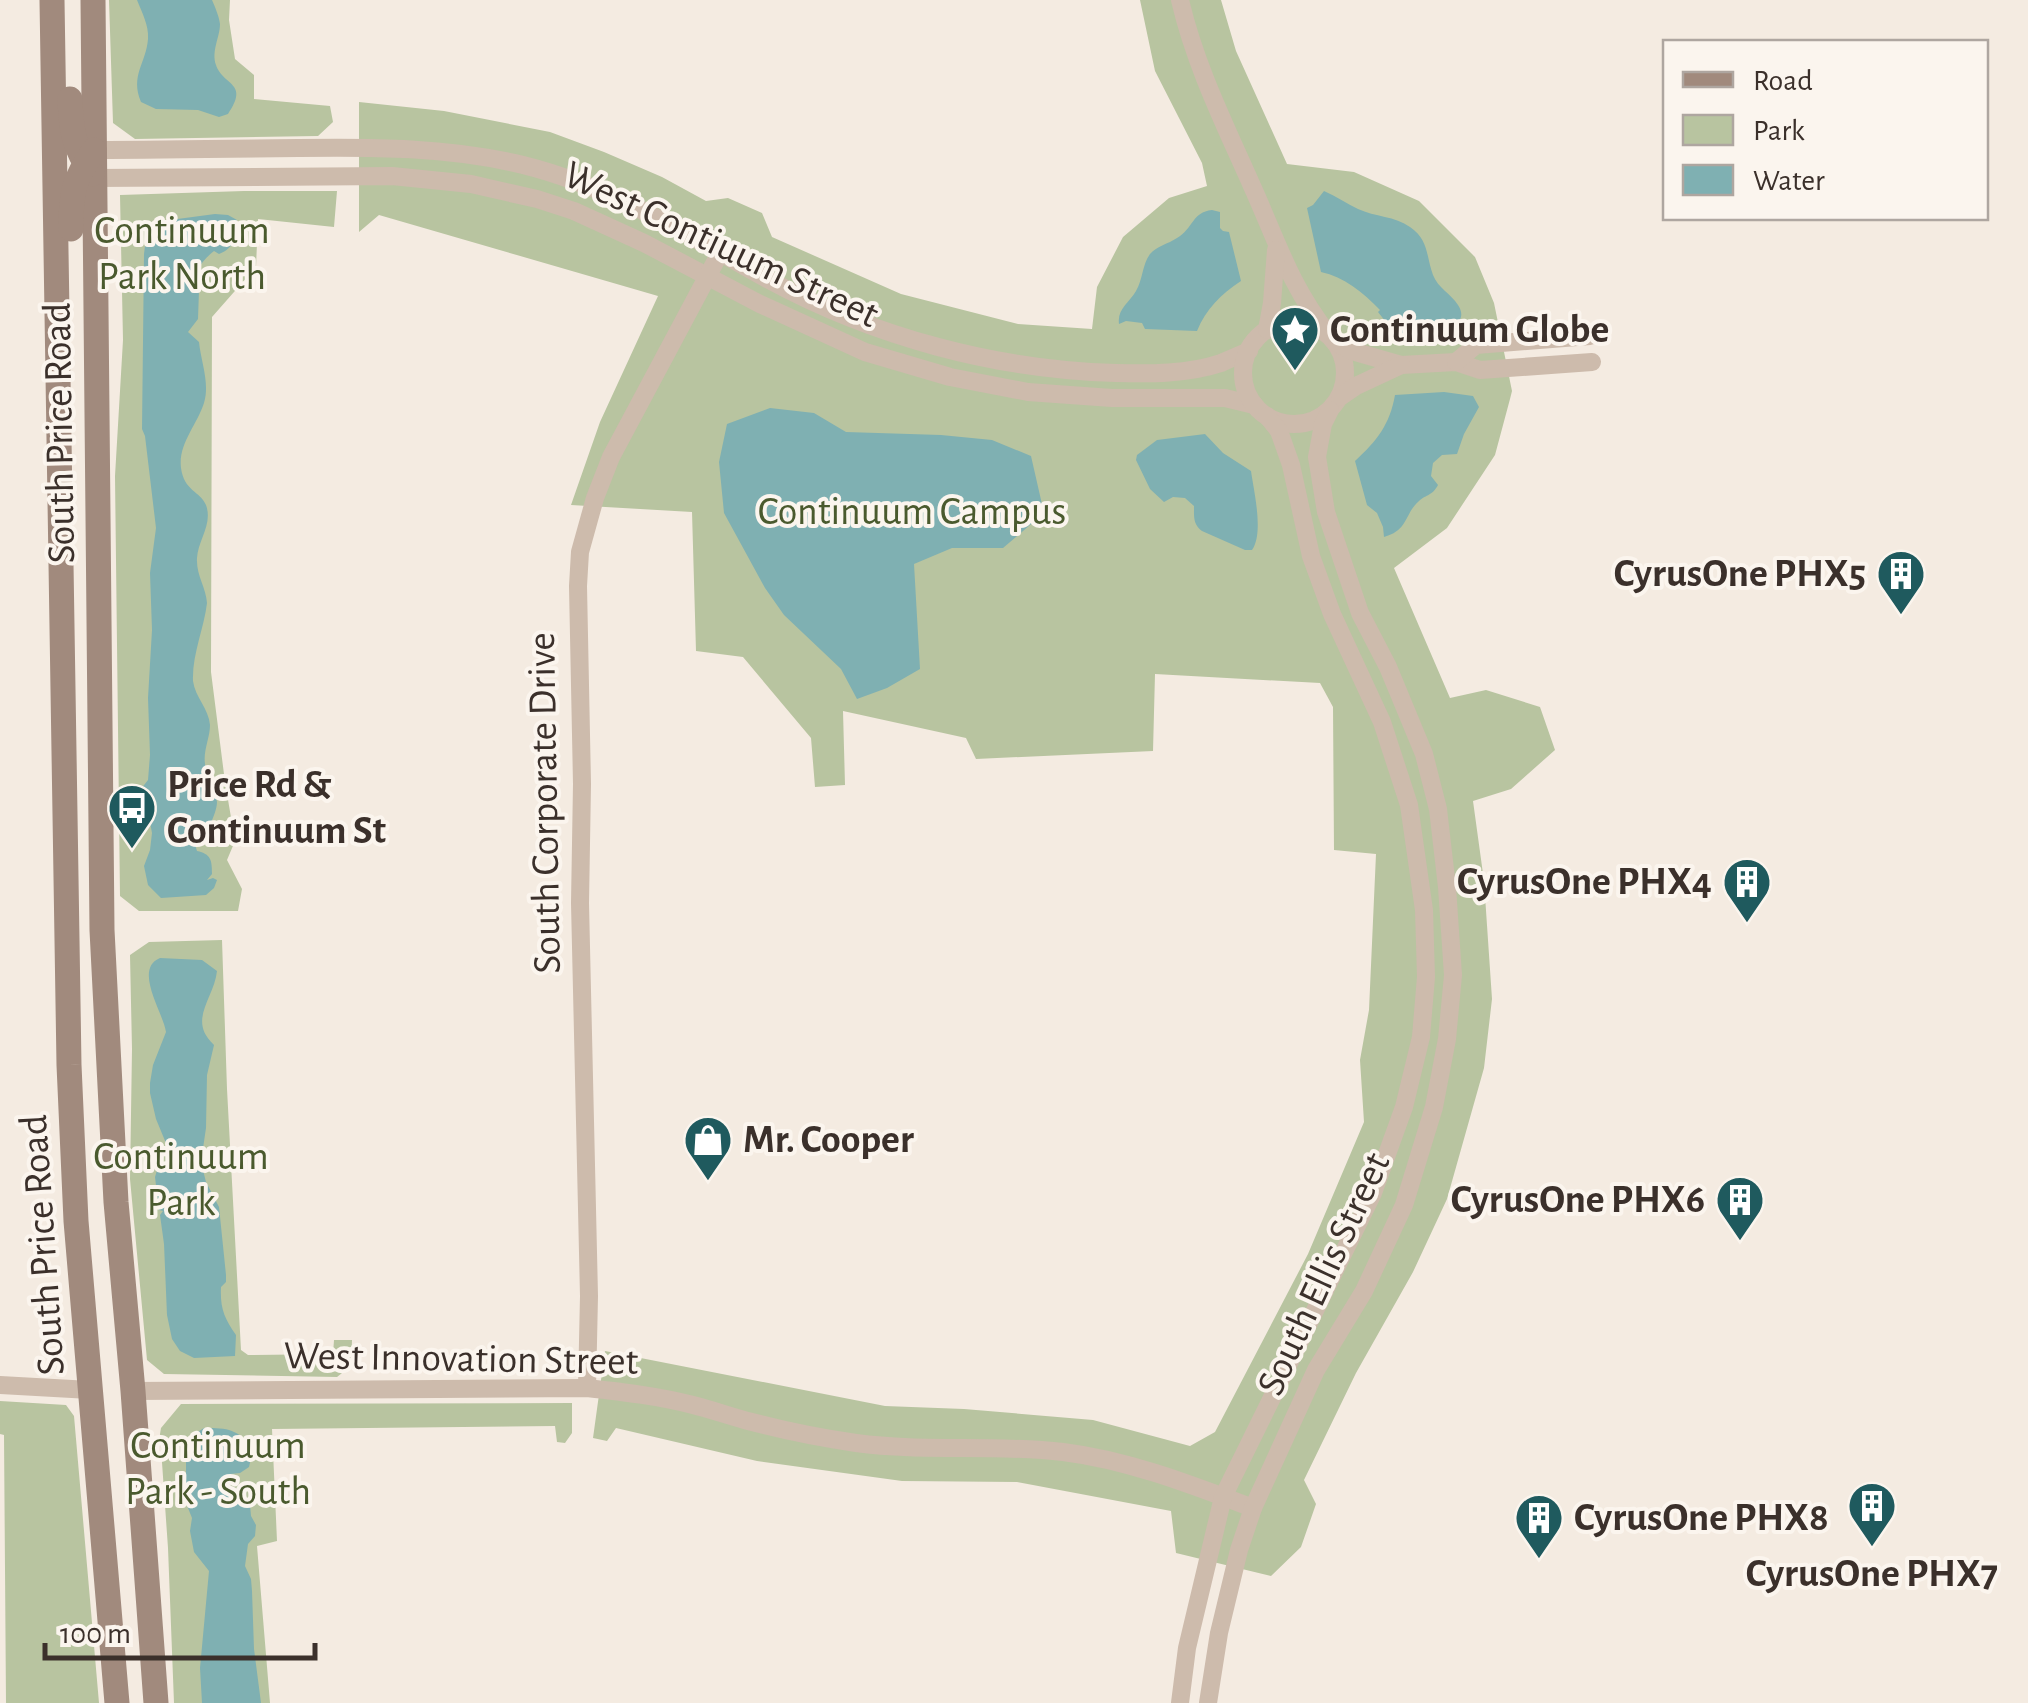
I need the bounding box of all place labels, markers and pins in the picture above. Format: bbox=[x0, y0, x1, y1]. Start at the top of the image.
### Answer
place icon: Continuum Globe bbox=[1269, 304, 1321, 372]
place label: Continuum Globe bbox=[1330, 310, 1609, 350]
building icon: CyrusOne PHX5 bbox=[1875, 548, 1927, 616]
place label: CyrusOne PHX5 bbox=[1614, 554, 1866, 594]
place label: Price Rd & Continuum St bbox=[167, 765, 387, 851]
bus stop icon: Price Rd & Continuum St bbox=[106, 782, 158, 850]
building icon: CyrusOne PHX4 bbox=[1721, 856, 1773, 924]
place label: CyrusOne PHX4 bbox=[1457, 862, 1712, 902]
shop icon: Mr. Cooper bbox=[682, 1114, 734, 1182]
place label: Mr. Cooper bbox=[743, 1120, 914, 1160]
building icon: CyrusOne PHX6 bbox=[1714, 1174, 1766, 1242]
place label: CyrusOne PHX6 bbox=[1451, 1180, 1705, 1220]
building icon: CyrusOne PHX7 bbox=[1846, 1480, 1898, 1548]
building icon: CyrusOne PHX8 bbox=[1513, 1492, 1565, 1560]
place label: CyrusOne PHX8 bbox=[1574, 1498, 1829, 1538]
place label: CyrusOne PHX7 bbox=[1746, 1554, 1998, 1594]

